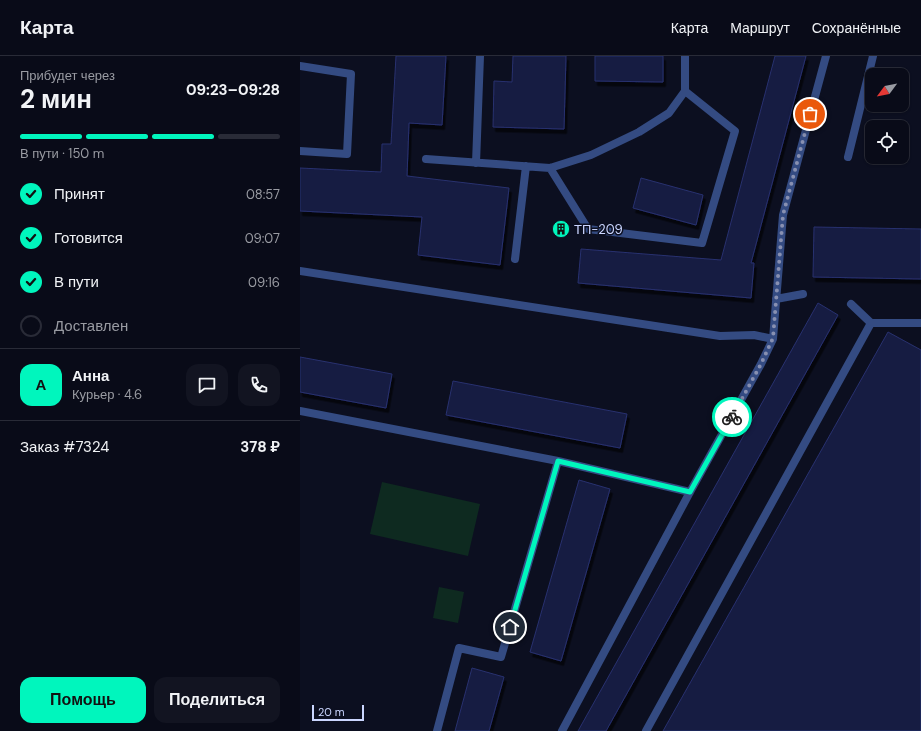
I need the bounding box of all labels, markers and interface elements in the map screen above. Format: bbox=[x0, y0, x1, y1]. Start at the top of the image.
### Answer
text: Карта bbox=[20, 15, 74, 40]
text: Карта bbox=[671, 19, 708, 37]
text: Маршрут bbox=[730, 19, 790, 37]
text: Сохранённые bbox=[812, 19, 901, 37]
text: Прибудет через bbox=[20, 67, 115, 84]
north arrow bbox=[865, 68, 909, 112]
map controls bbox=[865, 68, 909, 164]
text: 09:23–09:28 bbox=[186, 80, 280, 100]
text: 2 мин bbox=[20, 82, 92, 116]
pin bbox=[793, 97, 827, 131]
icon: bag bbox=[799, 103, 821, 125]
button: locate bbox=[865, 120, 909, 164]
text: В пути · 150 m bbox=[20, 145, 104, 162]
icon: check bbox=[20, 183, 42, 205]
text: Принят bbox=[54, 184, 105, 204]
text: 08:57 bbox=[246, 186, 280, 203]
building icon: ТП-209 bbox=[551, 219, 571, 239]
place label: ТП-209 bbox=[574, 221, 623, 238]
icon: check bbox=[20, 227, 42, 249]
text: Готовится bbox=[54, 228, 123, 248]
text: 09:07 bbox=[245, 230, 280, 247]
icon: check bbox=[20, 271, 42, 293]
text: В пути bbox=[54, 272, 99, 292]
text: 09:16 bbox=[248, 274, 280, 291]
text: Доставлен bbox=[54, 316, 128, 336]
button: chat bbox=[186, 364, 228, 406]
button: phone bbox=[238, 364, 280, 406]
text: Анна bbox=[72, 366, 109, 386]
text: А bbox=[36, 375, 46, 395]
text: Курьер · 4.6 bbox=[72, 386, 142, 403]
courier bbox=[712, 397, 752, 437]
icon: bike bbox=[721, 406, 743, 428]
text: Заказ #7324 bbox=[20, 437, 109, 457]
text: 378 ₽ bbox=[240, 437, 280, 457]
pin bbox=[493, 610, 527, 644]
icon: home bbox=[499, 616, 521, 638]
button: Помощь bbox=[20, 677, 146, 723]
button: Поделиться bbox=[154, 677, 280, 723]
scale bar bbox=[312, 703, 364, 722]
text: 20 m bbox=[318, 705, 344, 719]

